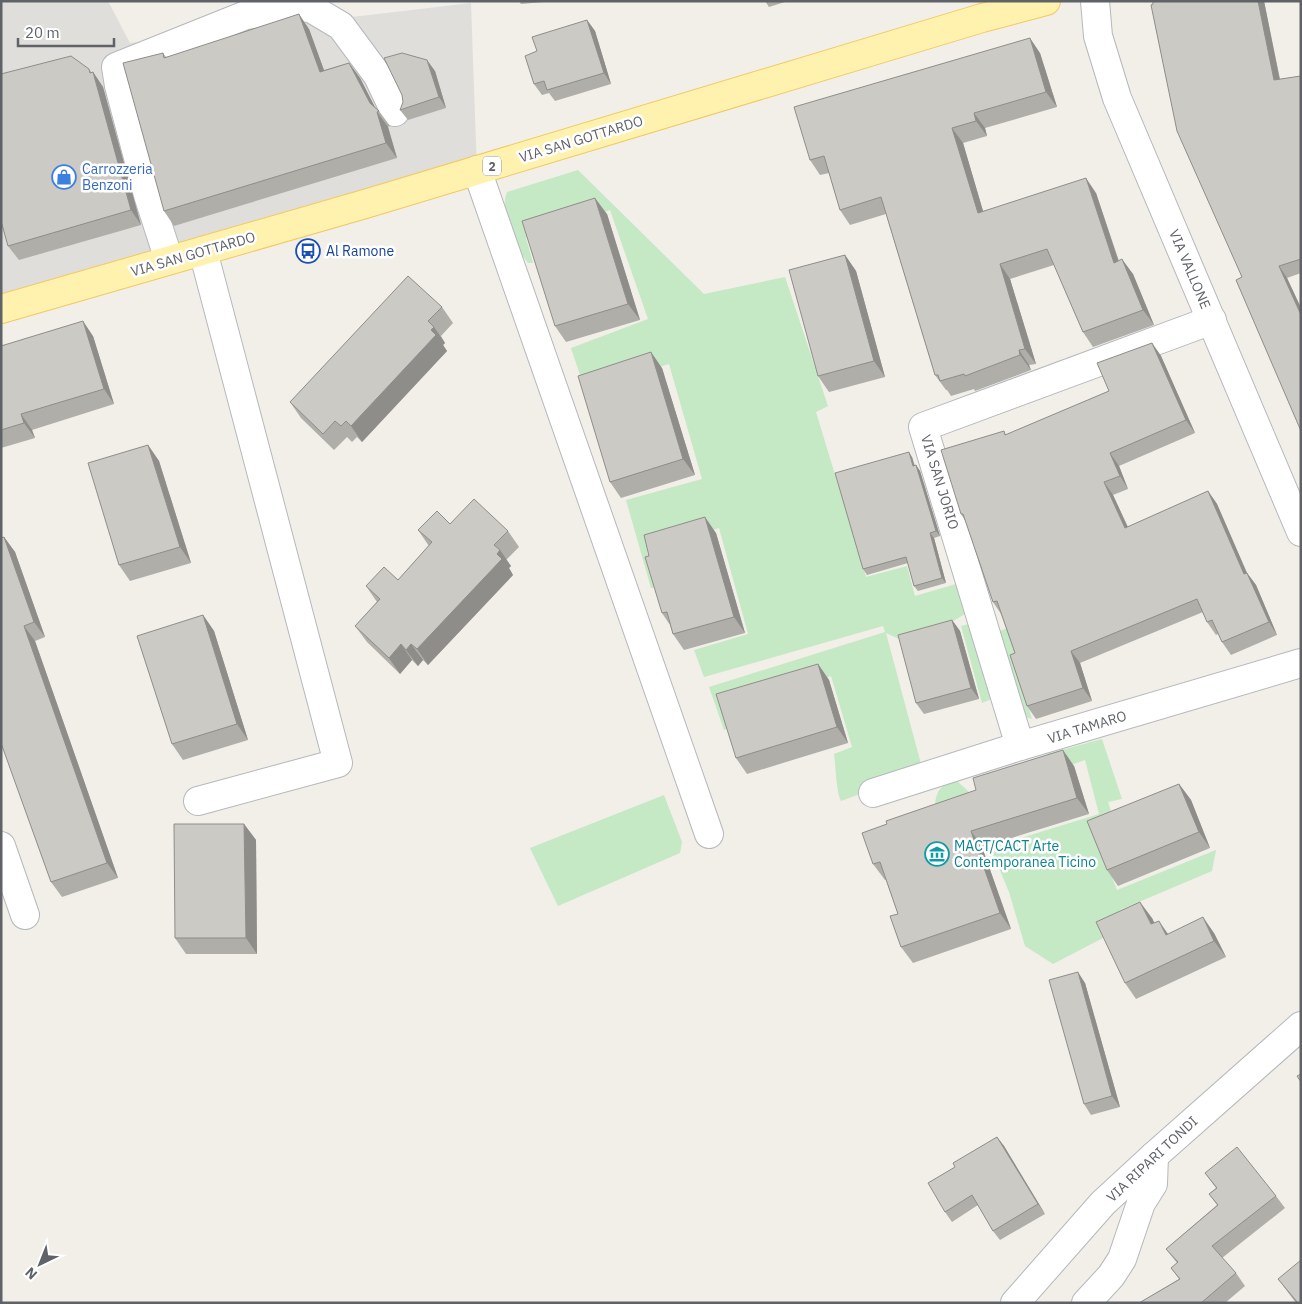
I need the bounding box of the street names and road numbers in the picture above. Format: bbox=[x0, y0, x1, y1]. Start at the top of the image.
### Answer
street label: VIA SAN GOTTARDO bbox=[517, 112, 645, 166]
road number: 2 bbox=[483, 157, 501, 176]
street label: VIA VALLONE bbox=[1165, 226, 1215, 312]
street label: VIA SAN GOTTARDO bbox=[129, 228, 257, 280]
street label: VIA SAN JORIO bbox=[917, 432, 963, 532]
street label: VIA TAMARO bbox=[1045, 706, 1129, 748]
street label: VIA RIPARI TONDI bbox=[1103, 1112, 1201, 1206]

